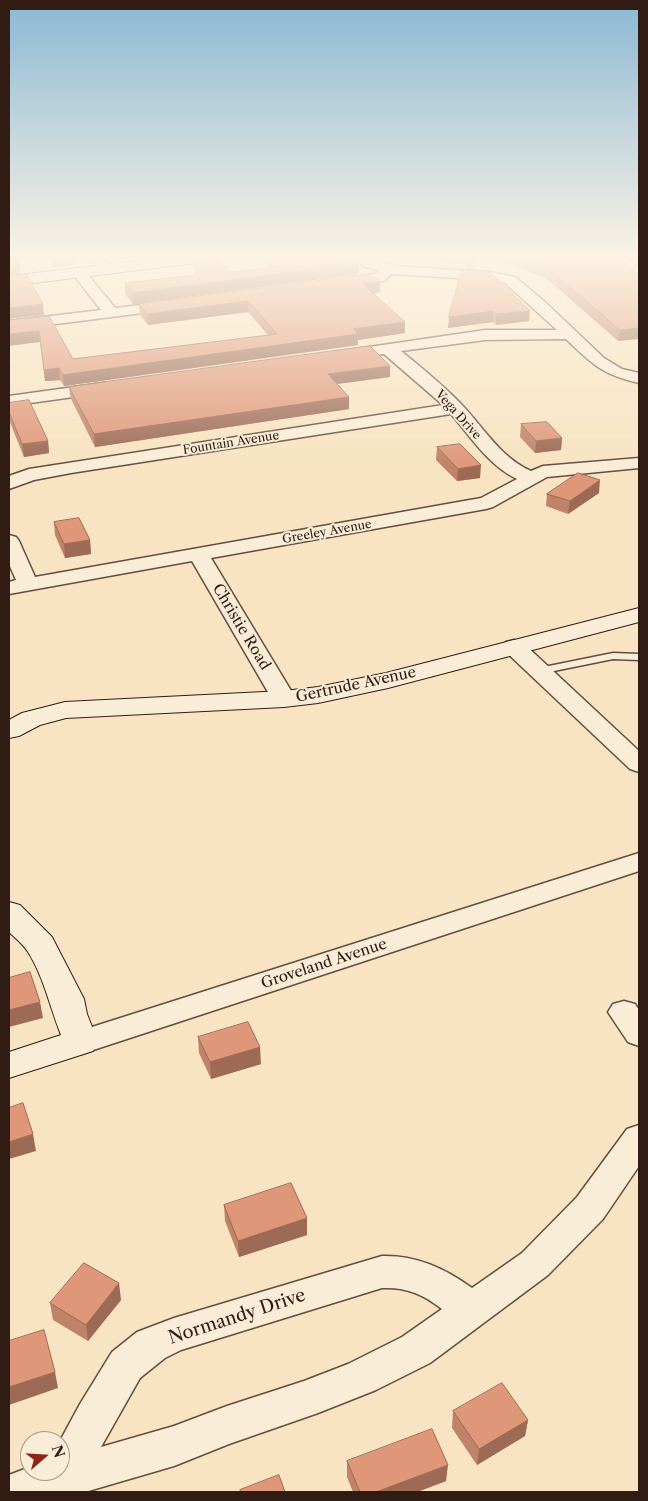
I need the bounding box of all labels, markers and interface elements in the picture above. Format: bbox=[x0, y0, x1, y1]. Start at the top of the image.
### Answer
street label: Vega Drive bbox=[432, 387, 484, 443]
street label: Fountain Avenue bbox=[182, 428, 280, 458]
street label: Greeley Avenue bbox=[281, 517, 373, 547]
street label: Christie Road bbox=[208, 581, 274, 673]
street label: Gertrude Avenue bbox=[294, 663, 418, 707]
street label: Groveland Avenue bbox=[259, 935, 389, 993]
street label: Normandy Drive bbox=[166, 1285, 308, 1349]
north arrow bbox=[20, 1431, 70, 1481]
text: N bbox=[48, 1443, 69, 1460]

